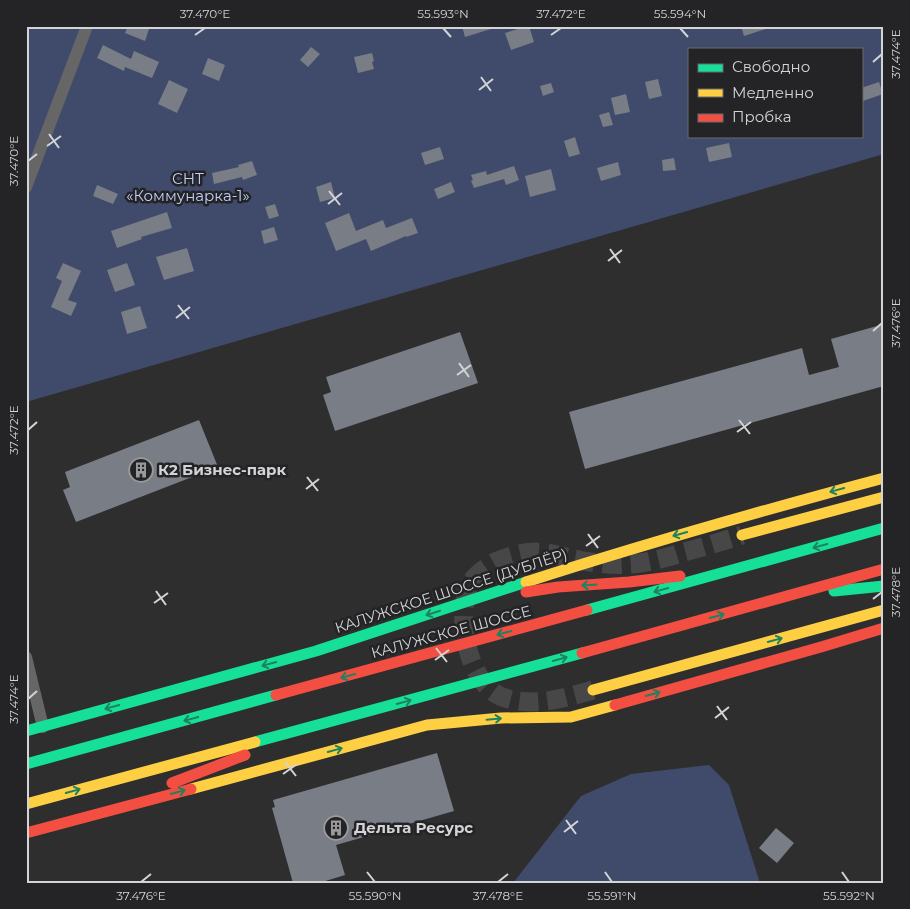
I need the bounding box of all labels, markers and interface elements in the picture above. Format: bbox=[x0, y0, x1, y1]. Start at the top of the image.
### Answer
text: 37.470°E bbox=[180, 6, 230, 21]
text: 55.593°N bbox=[417, 6, 469, 21]
text: 37.472°E bbox=[536, 6, 586, 21]
text: 55.594°N bbox=[654, 6, 706, 21]
text: 37.474°E bbox=[888, 29, 903, 79]
legend bbox=[688, 48, 862, 138]
text: Свободно bbox=[732, 57, 810, 76]
text: Медленно bbox=[732, 83, 814, 102]
text: Пробка bbox=[732, 107, 791, 126]
text: 37.470°E bbox=[6, 136, 21, 186]
park label: СНТ «Коммунарка-1» bbox=[126, 169, 250, 205]
text: 37.476°E bbox=[888, 298, 903, 348]
text: 37.472°E bbox=[6, 405, 21, 455]
building icon: К2 Бизнес-парк bbox=[128, 457, 154, 483]
place label: К2 Бизнес-парк bbox=[158, 460, 286, 479]
one-way arrow bbox=[829, 486, 845, 496]
one-way arrow bbox=[673, 530, 689, 540]
one-way arrow bbox=[812, 542, 828, 551]
street label: КАЛУЖСКОЕ ШОССЕ (ДУБЛЁР) bbox=[333, 545, 569, 637]
text: 37.478°E bbox=[888, 567, 903, 617]
one-way arrow bbox=[581, 580, 597, 590]
one-way arrow bbox=[653, 586, 669, 595]
street label: КАЛУЖСКОЕ ШОССЕ bbox=[369, 602, 533, 662]
one-way arrow bbox=[426, 609, 442, 618]
one-way arrow bbox=[709, 611, 725, 621]
one-way arrow bbox=[497, 629, 513, 638]
one-way arrow bbox=[766, 634, 782, 644]
one-way arrow bbox=[552, 654, 568, 664]
one-way arrow bbox=[261, 660, 277, 669]
one-way arrow bbox=[340, 672, 356, 681]
text: 37.474°E bbox=[6, 674, 21, 724]
one-way arrow bbox=[645, 689, 661, 699]
one-way arrow bbox=[395, 697, 411, 707]
one-way arrow bbox=[105, 703, 121, 713]
one-way arrow bbox=[486, 714, 502, 724]
one-way arrow bbox=[183, 715, 199, 724]
one-way arrow bbox=[326, 745, 342, 754]
one-way arrow bbox=[65, 786, 81, 796]
one-way arrow bbox=[169, 787, 185, 796]
building icon: Дельта Ресурс bbox=[323, 815, 349, 841]
place label: Дельта Ресурс bbox=[354, 818, 473, 837]
text: 37.476°E bbox=[116, 888, 166, 903]
text: 55.590°N bbox=[349, 888, 401, 903]
text: 37.478°E bbox=[473, 888, 523, 903]
text: 55.591°N bbox=[587, 888, 637, 903]
text: 55.592°N bbox=[823, 888, 875, 903]

